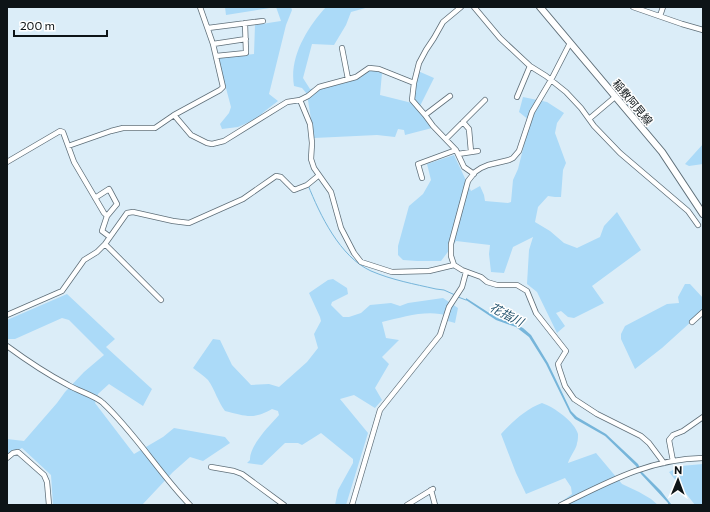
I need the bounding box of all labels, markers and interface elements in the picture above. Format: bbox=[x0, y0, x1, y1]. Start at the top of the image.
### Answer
scale bar bbox=[14, 12, 107, 38]
text: 200 m bbox=[20, 18, 55, 32]
street label: 稲敷阿見線 bbox=[610, 77, 656, 127]
water label: 花指川 bbox=[488, 300, 528, 329]
north arrow bbox=[658, 460, 698, 500]
text: N bbox=[674, 463, 682, 476]

